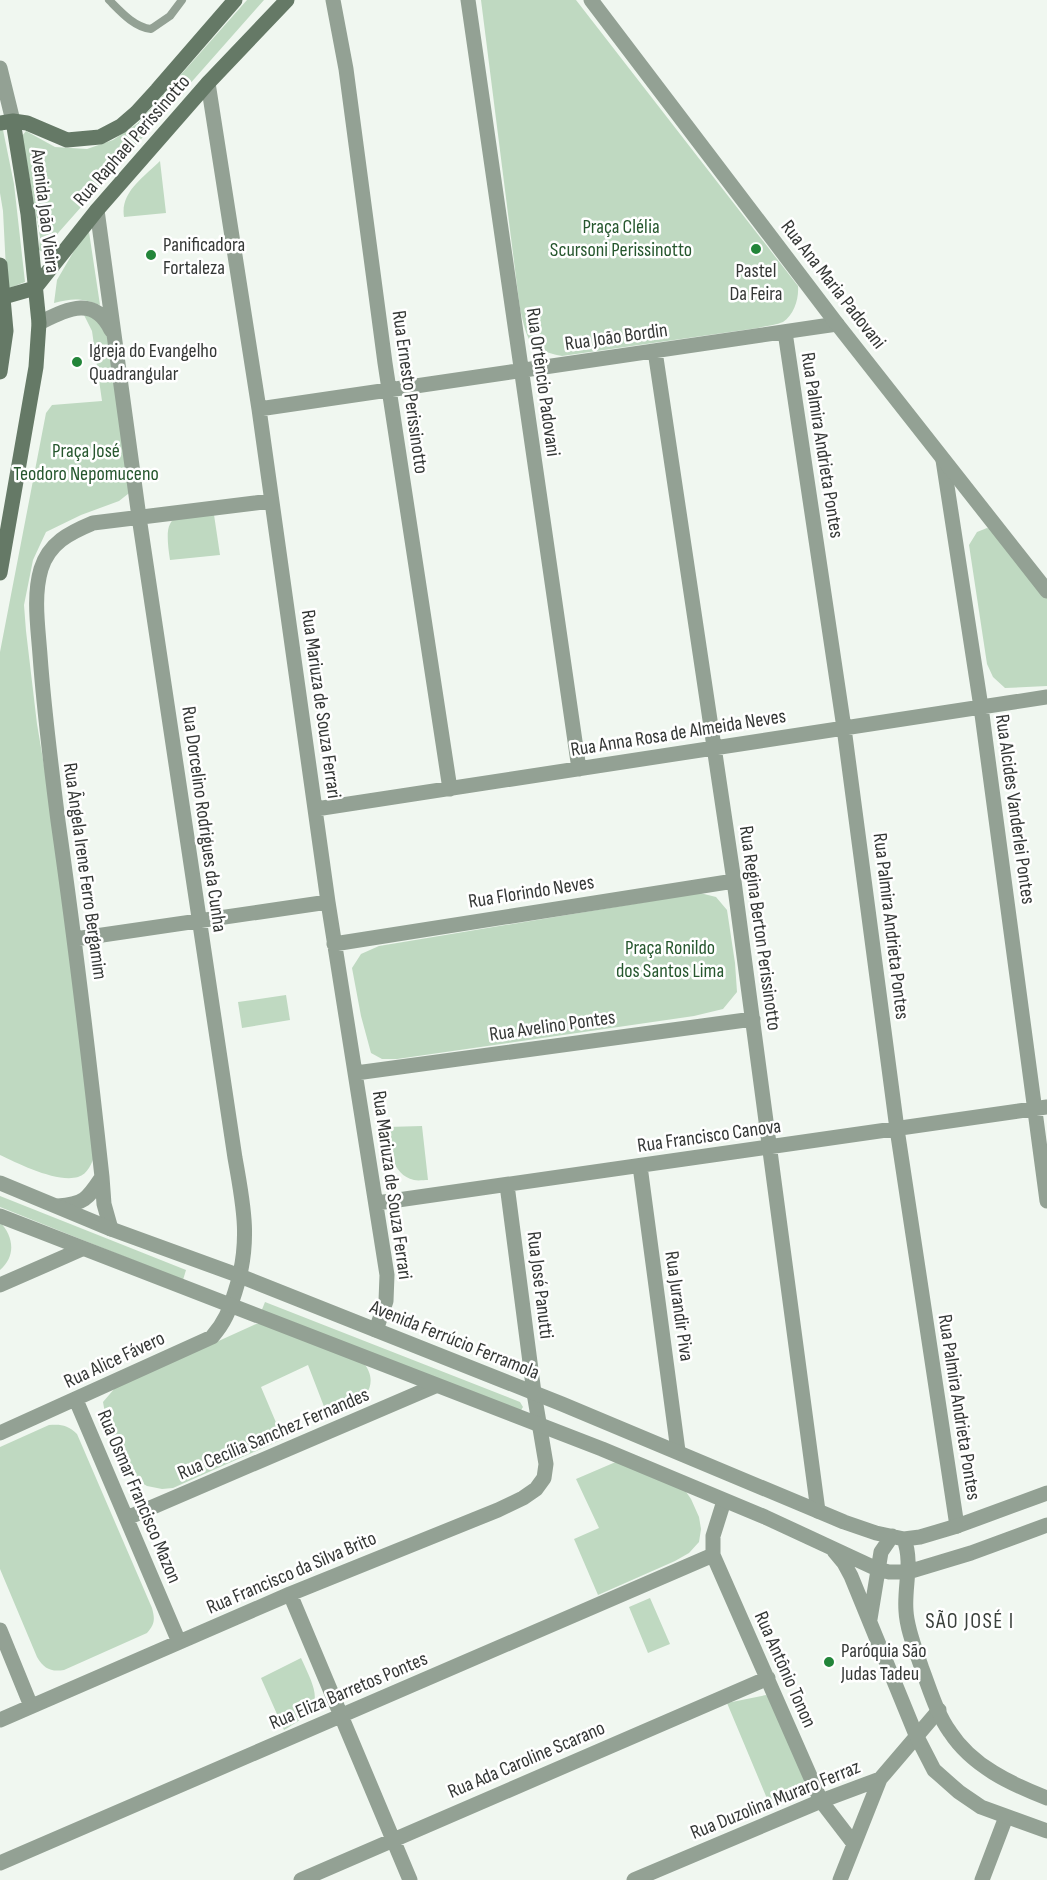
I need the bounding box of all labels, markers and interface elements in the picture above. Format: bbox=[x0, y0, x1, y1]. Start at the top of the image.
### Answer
street label: Rua Raphael Perissinotto bbox=[68, 70, 195, 211]
street label: Avenida João Vieira bbox=[25, 147, 65, 274]
park label: Praça Clélia Scursoni Perissinotto bbox=[550, 215, 692, 262]
street label: Rua Ana Maria Padovani bbox=[776, 216, 891, 354]
place label: Panificadora Fortaleza bbox=[163, 233, 245, 280]
marker: Pastel Da Feira bbox=[749, 242, 763, 256]
marker: Panificadora Fortaleza bbox=[144, 248, 158, 262]
place label: Pastel Da Feira bbox=[730, 259, 782, 306]
street label: Rua Ortêncio Padovani bbox=[521, 306, 565, 458]
street label: Rua Ernesto Perissinotto bbox=[387, 309, 433, 475]
street label: Rua João Bordin bbox=[563, 318, 669, 356]
place label: Igreja do Evangelho Quadrangular bbox=[89, 339, 217, 386]
street label: Rua Palmira Andrieta Pontes bbox=[795, 351, 849, 540]
marker: Igreja do Evangelho Quadrangular bbox=[70, 355, 84, 369]
park label: Praça José Teodoro Nepomuceno bbox=[13, 439, 159, 486]
street label: Rua Mariuza de Souza Ferrari bbox=[296, 608, 346, 800]
street label: Rua Anna Rosa de Almeida Neves bbox=[569, 704, 787, 762]
street label: Rua Dorcelino Rodrigues da Cunha bbox=[176, 705, 232, 934]
street label: Rua Alcides Vanderlei Pontes bbox=[990, 713, 1040, 906]
street label: Rua Ângela Irene Ferro Bergamim bbox=[58, 761, 112, 981]
street label: Rua Regina Berton Perissinotto bbox=[734, 824, 786, 1032]
street label: Rua Palmira Andrieta Pontes bbox=[868, 832, 914, 1021]
street label: Rua Florindo Neves bbox=[467, 870, 596, 914]
park label: Praça Ronildo dos Santos Lima bbox=[616, 936, 724, 983]
street label: Rua Avelino Pontes bbox=[488, 1005, 617, 1047]
street label: Rua Mariuza de Souza Ferrari bbox=[367, 1089, 417, 1281]
street label: Rua Francisco Canova bbox=[636, 1114, 783, 1158]
street label: Rua José Panutti bbox=[522, 1230, 558, 1340]
street label: Rua Jurandir Piva bbox=[659, 1250, 699, 1363]
street label: Avenida Ferrúcio Ferramola bbox=[365, 1295, 543, 1385]
street label: Rua Palmira Andrieta Pontes bbox=[932, 1313, 986, 1502]
street label: Rua Alice Fávero bbox=[60, 1326, 169, 1394]
street label: Rua Cecília Sanchez Fernandes bbox=[174, 1383, 373, 1485]
street label: Rua Osmar Francisco Mazon bbox=[92, 1406, 186, 1587]
street label: Rua Francisco da Silva Brito bbox=[203, 1526, 380, 1620]
street label: Rua Antônio Tonon bbox=[749, 1608, 821, 1731]
district label: SÃO JOSÉ I bbox=[925, 1608, 1015, 1635]
place label: Paróquia São Judas Tadeu bbox=[840, 1639, 926, 1686]
street label: Rua Eliza Barretos Pontes bbox=[266, 1647, 431, 1735]
marker: Paróquia São Judas Tadeu bbox=[822, 1655, 836, 1669]
street label: Rua Ada Caroline Scarano bbox=[444, 1716, 609, 1804]
street label: Rua Duzolina Muraro Ferraz bbox=[687, 1755, 864, 1845]

